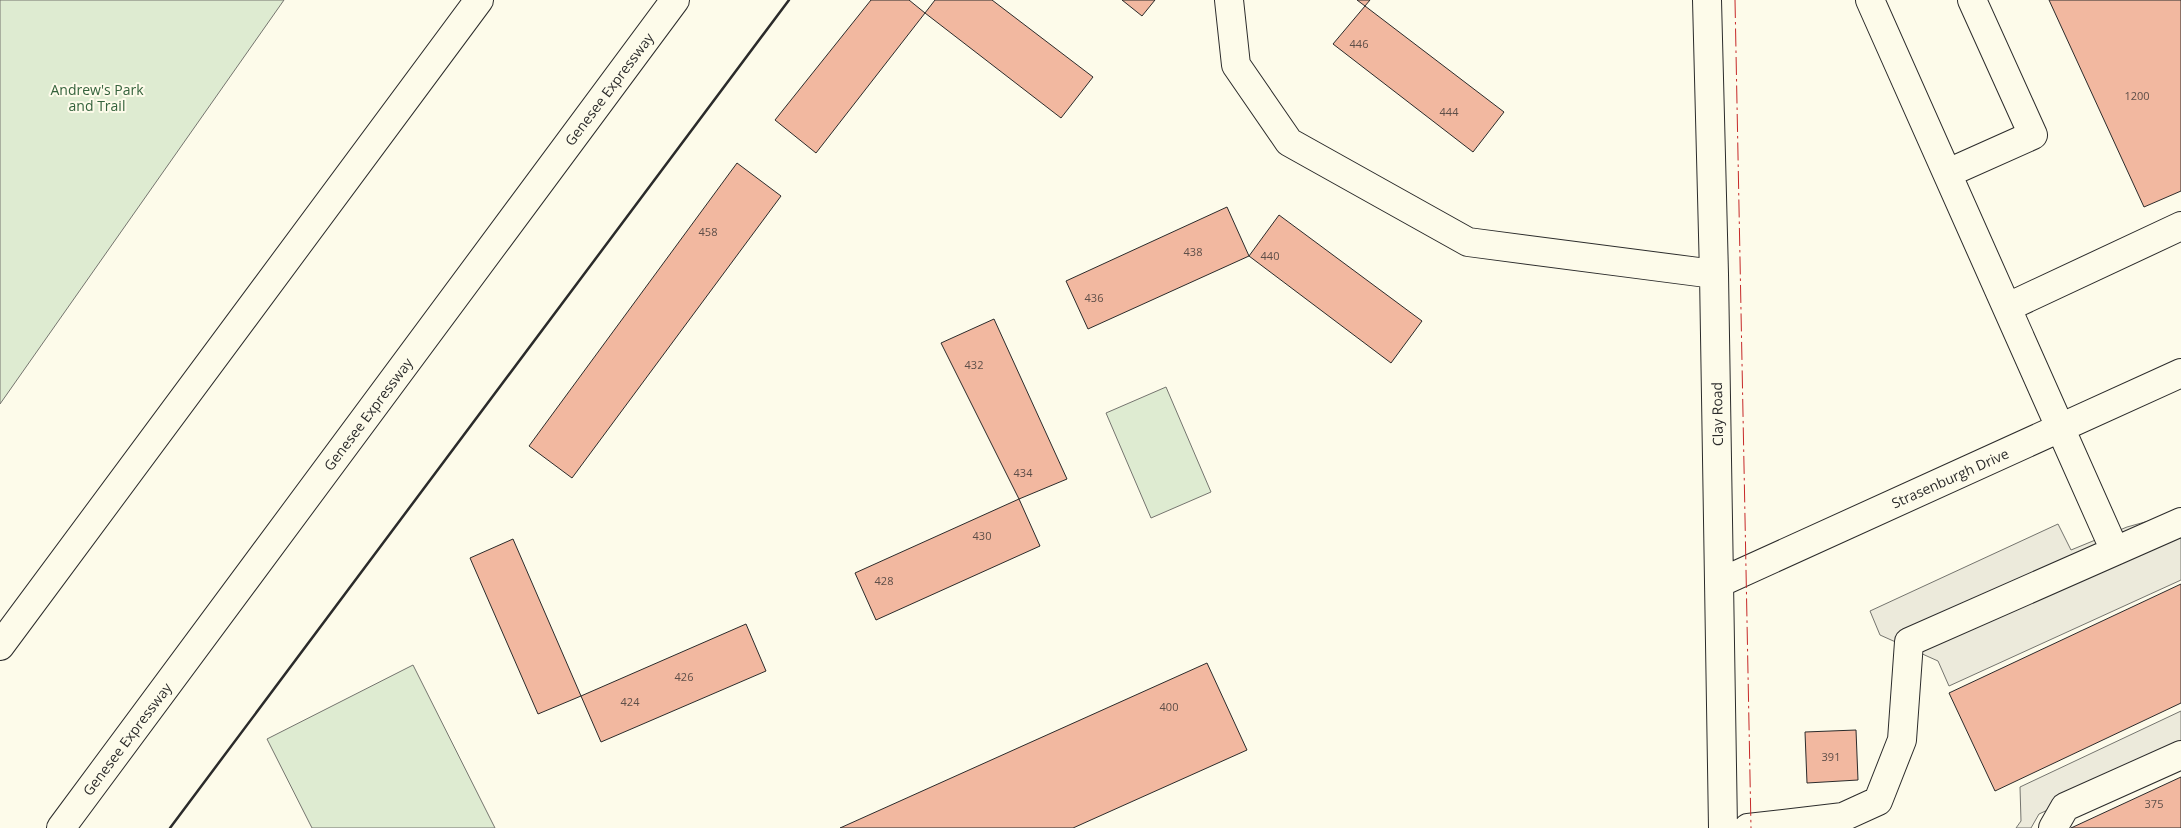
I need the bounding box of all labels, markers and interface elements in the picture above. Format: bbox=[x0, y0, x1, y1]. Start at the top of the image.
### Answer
street label: Genesee Expressway bbox=[560, 28, 658, 149]
house number: 446 bbox=[1350, 36, 1368, 51]
park label: Andrew's Park and Trail bbox=[50, 80, 144, 115]
house number: 1200 bbox=[2124, 88, 2150, 103]
house number: 444 bbox=[1440, 104, 1459, 119]
house number: 458 bbox=[699, 224, 717, 239]
house number: 438 bbox=[1184, 244, 1202, 259]
house number: 440 bbox=[1261, 248, 1279, 263]
house number: 436 bbox=[1085, 290, 1103, 305]
street label: Genesee Expressway bbox=[319, 353, 417, 474]
house number: 432 bbox=[965, 357, 983, 372]
street label: Clay Road bbox=[1707, 382, 1727, 446]
street label: Strasenburgh Drive bbox=[1888, 444, 2012, 512]
house number: 434 bbox=[1014, 465, 1033, 480]
house number: 430 bbox=[973, 528, 991, 543]
house number: 428 bbox=[875, 573, 893, 588]
house number: 426 bbox=[675, 669, 693, 684]
street label: Genesee Expressway bbox=[78, 678, 176, 799]
house number: 424 bbox=[621, 694, 640, 709]
house number: 400 bbox=[1160, 699, 1178, 714]
house number: 391 bbox=[1822, 749, 1840, 764]
house number: 375 bbox=[2145, 796, 2163, 811]

